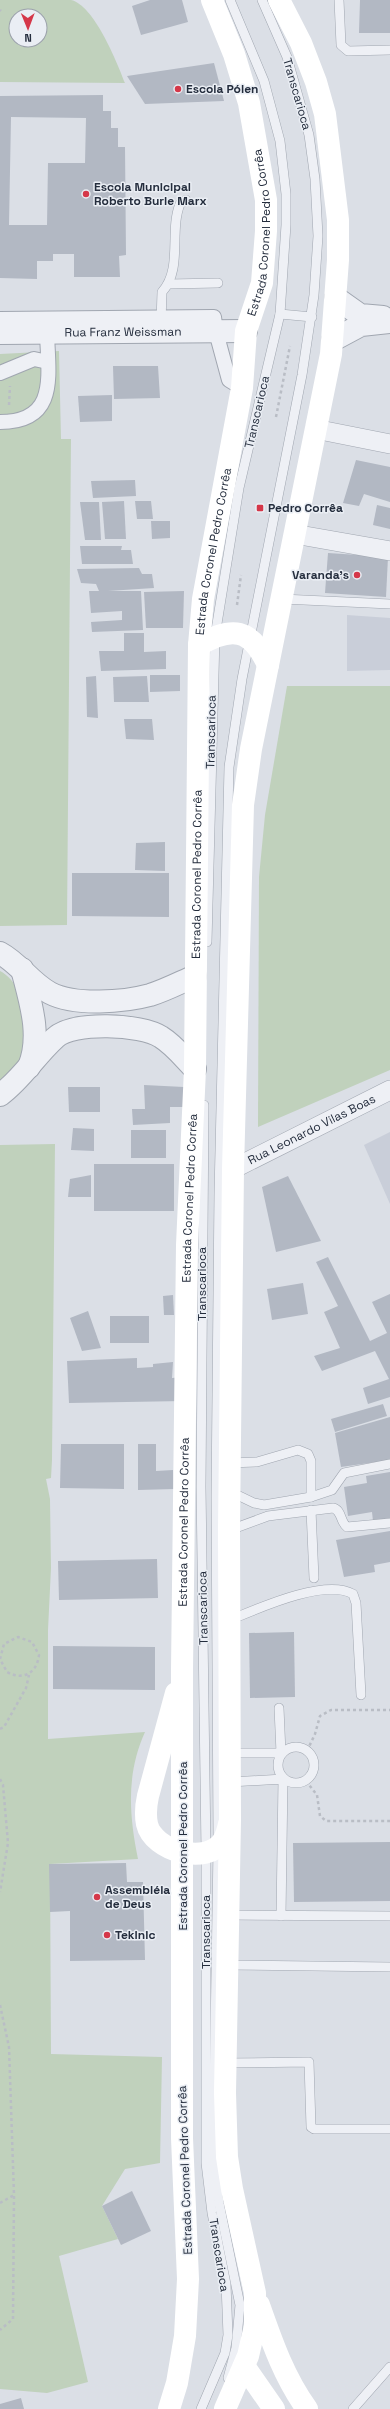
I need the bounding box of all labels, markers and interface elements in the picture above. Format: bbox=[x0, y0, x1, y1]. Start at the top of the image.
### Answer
north arrow bbox=[8, 8, 48, 48]
text: N bbox=[24, 31, 32, 45]
street label: Transcarioca bbox=[279, 56, 315, 132]
place label: Escola Pólen bbox=[186, 81, 258, 97]
marker: Escola Pólen bbox=[173, 84, 183, 94]
street label: Estrada Coronel Pedro Corrêa bbox=[244, 148, 274, 318]
place label: Escola Municipal Roberto Burle Marx bbox=[94, 179, 207, 209]
marker: Escola Municipal Roberto Burle Marx bbox=[81, 189, 91, 199]
street label: Rua Franz Weissman bbox=[64, 324, 182, 340]
street label: Transcarioca bbox=[241, 374, 273, 450]
street label: Estrada Coronel Pedro Corrêa bbox=[192, 466, 235, 636]
place label: Pedro Corrêa bbox=[268, 500, 343, 516]
marker: Pedro Corrêa bbox=[255, 503, 265, 513]
place label: Varanda's bbox=[292, 567, 349, 583]
marker: Varanda's bbox=[352, 570, 362, 580]
street label: Transcarioca bbox=[202, 695, 220, 769]
street label: Estrada Coronel Pedro Corrêa bbox=[188, 789, 206, 959]
street label: Rua Leonardo Vilas Boas bbox=[245, 1091, 378, 1168]
street label: Estrada Coronel Pedro Corrêa bbox=[179, 1113, 201, 1283]
street label: Transcarioca bbox=[194, 1247, 210, 1321]
street label: Estrada Coronel Pedro Corrêa bbox=[175, 1437, 193, 1607]
street label: Transcarioca bbox=[194, 1571, 212, 1645]
street label: Estrada Coronel Pedro Corrêa bbox=[175, 1761, 191, 1931]
place label: Assembléia de Deus bbox=[105, 1882, 170, 1912]
marker: Assembléia de Deus bbox=[92, 1892, 102, 1902]
street label: Transcarioca bbox=[198, 1895, 214, 1969]
place label: Tekinic bbox=[115, 1927, 155, 1943]
marker: Tekinic bbox=[102, 1930, 112, 1940]
street label: Estrada Coronel Pedro Corrêa bbox=[174, 2085, 196, 2255]
street label: Transcarioca bbox=[205, 2217, 233, 2293]

